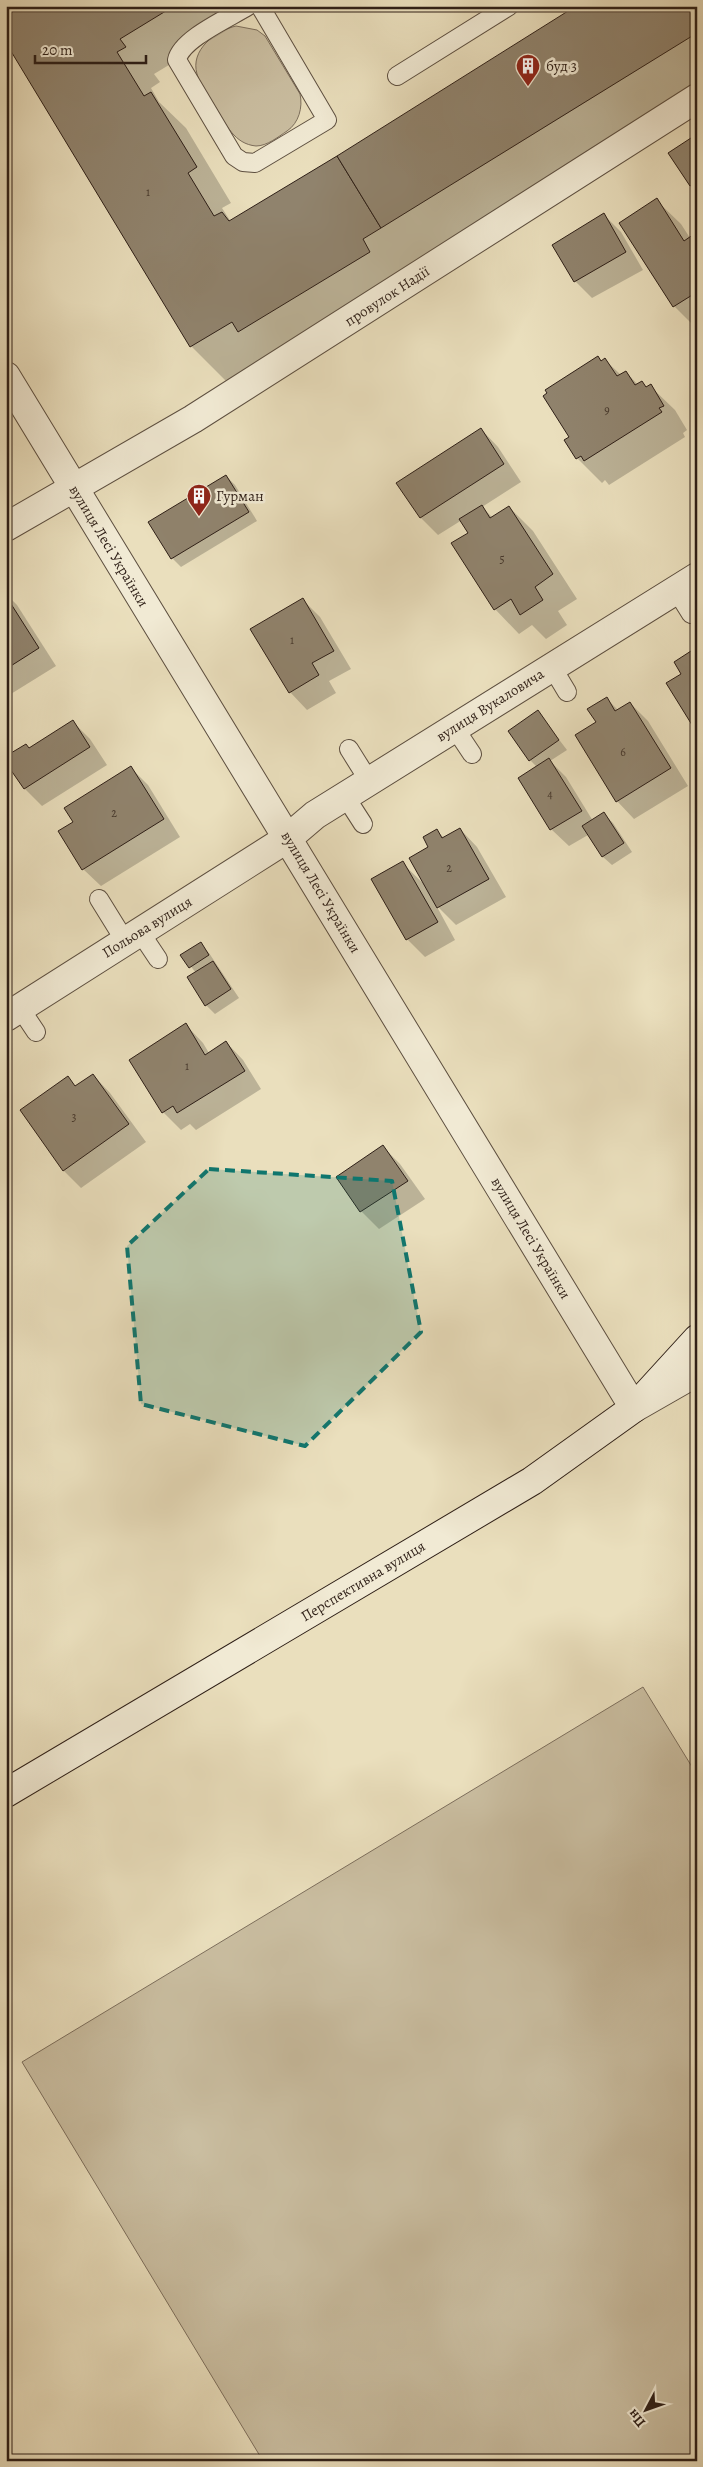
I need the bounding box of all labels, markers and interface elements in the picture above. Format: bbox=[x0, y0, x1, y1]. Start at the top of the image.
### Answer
scale bar bbox=[35, 32, 146, 64]
text: 20 m bbox=[42, 40, 73, 60]
building icon: буд 3 bbox=[515, 53, 541, 87]
place label: буд 3 bbox=[546, 56, 577, 76]
house number: 1 bbox=[146, 184, 150, 200]
street label: провулок Надії bbox=[341, 261, 433, 331]
house number: 9 bbox=[604, 402, 610, 418]
street label: вулиця Лесі Українки bbox=[65, 481, 153, 611]
building icon: Гурман bbox=[186, 483, 212, 517]
place label: Гурман bbox=[216, 486, 264, 506]
house number: 5 bbox=[499, 551, 505, 567]
house number: 1 bbox=[290, 632, 294, 648]
street label: вулиця Вукаловича bbox=[432, 664, 548, 746]
house number: 6 bbox=[620, 744, 626, 760]
house number: 4 bbox=[547, 786, 553, 802]
house number: 2 bbox=[111, 805, 117, 821]
street label: вулиця Лесі Українки bbox=[277, 827, 365, 957]
house number: 2 bbox=[446, 860, 452, 876]
street label: Польова вулиця bbox=[98, 891, 196, 963]
house number: 1 bbox=[185, 1058, 189, 1074]
house number: 3 bbox=[72, 1109, 77, 1125]
street label: вулиця Лесі Українки bbox=[487, 1173, 575, 1303]
street label: Перспективна вулиця bbox=[297, 1536, 429, 1626]
north arrow bbox=[620, 2384, 670, 2434]
text: Пн bbox=[623, 2405, 650, 2431]

